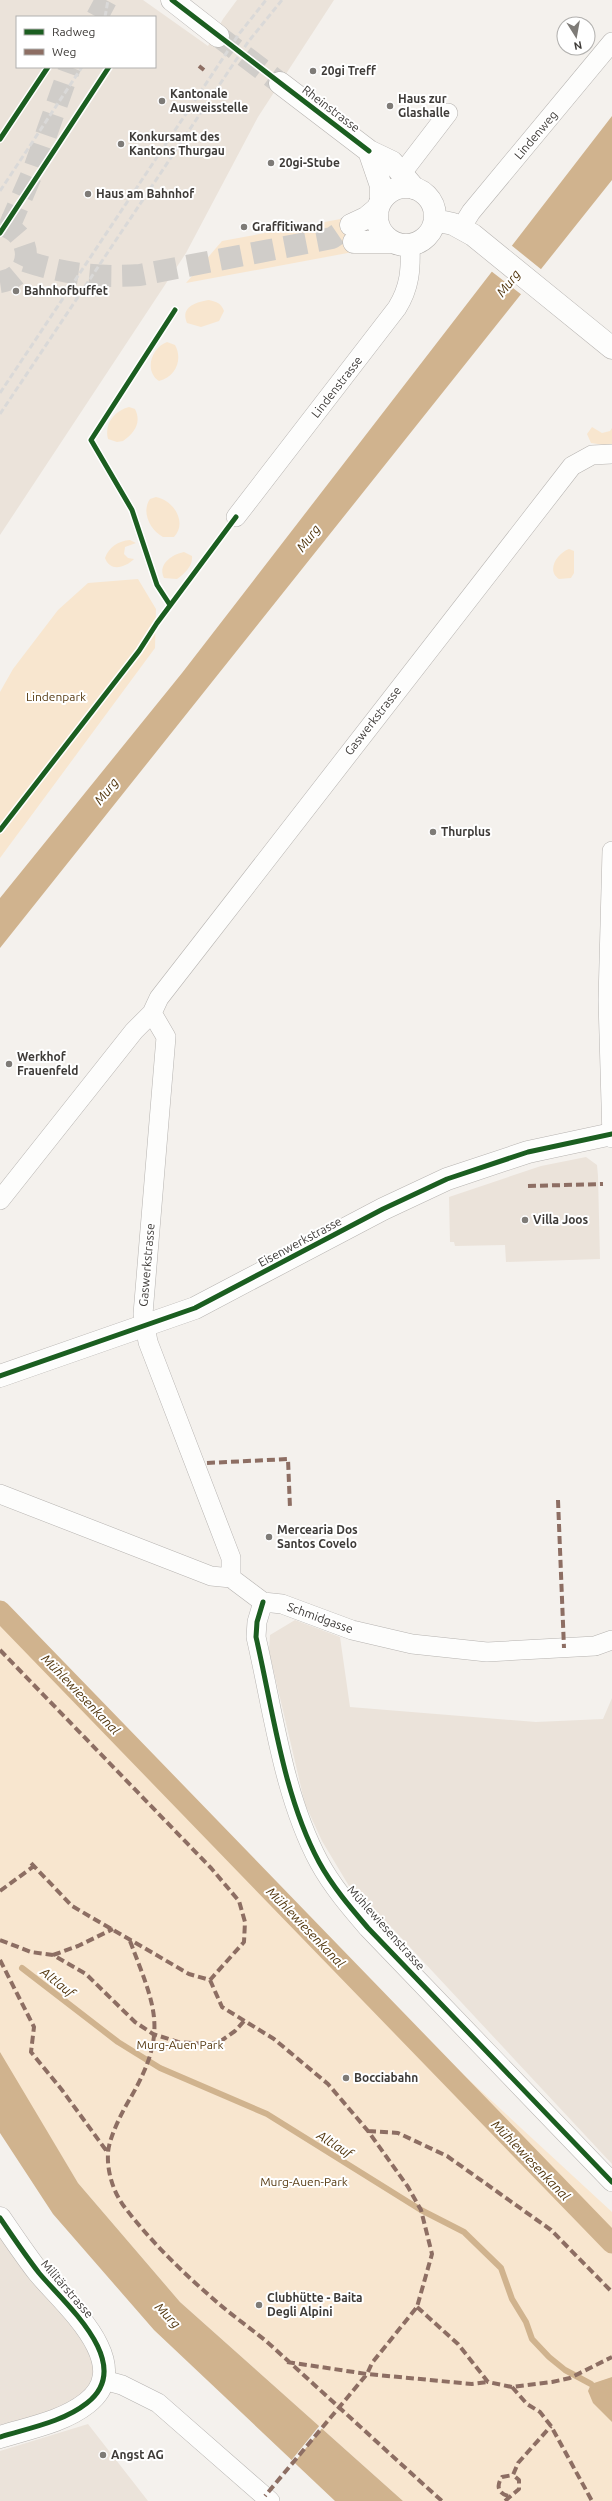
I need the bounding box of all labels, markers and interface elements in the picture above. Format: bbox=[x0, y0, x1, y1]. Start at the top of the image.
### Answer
legend bbox=[16, 16, 156, 68]
north arrow bbox=[556, 16, 596, 56]
text: Radweg bbox=[52, 25, 95, 38]
text: N bbox=[573, 39, 583, 52]
text: Weg bbox=[52, 45, 76, 58]
place label: 20gi Treff bbox=[321, 64, 376, 77]
marker: 20gi Treff bbox=[308, 66, 318, 76]
street label: Rheinstrasse bbox=[300, 83, 363, 134]
place label: Kantonale Ausweisstelle bbox=[170, 87, 248, 114]
place label: Haus zur Glashalle bbox=[398, 92, 450, 119]
marker: Kantonale Ausweisstelle bbox=[157, 96, 167, 106]
marker: Haus zur Glashalle bbox=[385, 101, 395, 111]
street label: Lindenweg bbox=[512, 108, 560, 162]
place label: Konkursamt des Kantons Thurgau bbox=[129, 130, 225, 157]
marker: Konkursamt des Kantons Thurgau bbox=[116, 139, 126, 149]
place label: 20gi-Stube bbox=[279, 156, 340, 169]
marker: 20gi-Stube bbox=[266, 158, 276, 168]
place label: Haus am Bahnhof bbox=[96, 187, 195, 200]
marker: Haus am Bahnhof bbox=[83, 189, 93, 199]
place label: Graffitiwand bbox=[252, 220, 323, 233]
marker: Graffitiwand bbox=[239, 222, 249, 232]
water label: Murg bbox=[493, 267, 523, 299]
place label: Bahnhofbuffet bbox=[24, 284, 108, 297]
marker: Bahnhofbuffet bbox=[11, 286, 21, 296]
street label: Lindenstrasse bbox=[309, 354, 365, 420]
water label: Murg bbox=[293, 522, 323, 554]
street label: Gaswerkstrasse bbox=[342, 684, 403, 758]
park label: Lindenpark bbox=[26, 690, 86, 703]
water label: Murg bbox=[91, 775, 121, 807]
place label: Thurplus bbox=[441, 825, 491, 838]
marker: Thurplus bbox=[428, 827, 438, 837]
place label: Werkhof Frauenfeld bbox=[17, 1050, 78, 1077]
marker: Werkhof Frauenfeld bbox=[4, 1059, 14, 1069]
place label: Villa Joos bbox=[533, 1213, 589, 1226]
street label: Eisenwerkstrasse bbox=[256, 1214, 344, 1269]
marker: Villa Joos bbox=[520, 1215, 530, 1225]
street label: Gaswerkstrasse bbox=[136, 1223, 157, 1307]
place label: Mercearia Dos Santos Covelo bbox=[277, 1523, 358, 1550]
marker: Mercearia Dos Santos Covelo bbox=[264, 1532, 274, 1542]
street label: Schmidgasse bbox=[285, 1600, 355, 1635]
water label: Mühlewiesenkanal bbox=[39, 1651, 123, 1737]
street label: Mühlewiesenstrasse bbox=[345, 1883, 428, 1973]
water label: Mühlewiesenkanal bbox=[264, 1884, 348, 1970]
water label: Altlauf bbox=[37, 1964, 79, 2002]
park label: Murg-Auen Park bbox=[137, 2038, 223, 2051]
place label: Bocciabahn bbox=[354, 2071, 418, 2084]
marker: Bocciabahn bbox=[341, 2073, 351, 2083]
water label: Mühlewiesenkanal bbox=[489, 2117, 573, 2203]
water label: Altlauf bbox=[313, 2127, 357, 2162]
park label: Murg-Auen-Park bbox=[260, 2175, 348, 2188]
street label: Militärstrasse bbox=[39, 2257, 96, 2320]
place label: Clubhütte - Baita Degli Alpini bbox=[267, 2291, 363, 2318]
water label: Murg bbox=[152, 2299, 184, 2331]
marker: Clubhütte - Baita Degli Alpini bbox=[254, 2300, 264, 2310]
place label: Angst AG bbox=[111, 2448, 164, 2461]
marker: Angst AG bbox=[98, 2450, 108, 2460]

